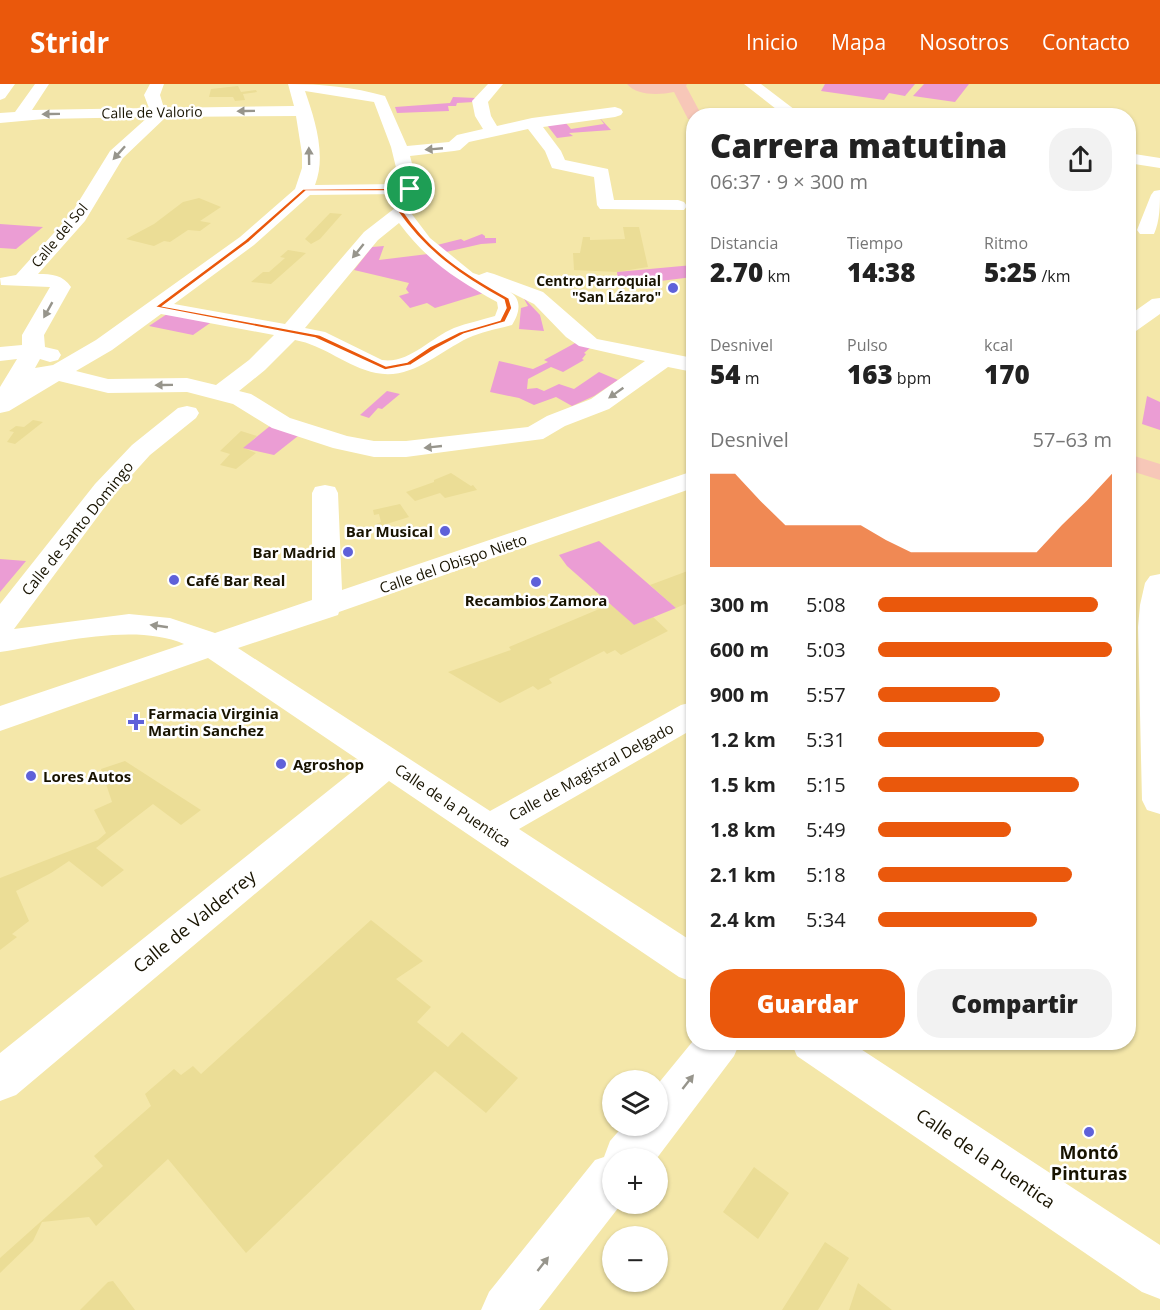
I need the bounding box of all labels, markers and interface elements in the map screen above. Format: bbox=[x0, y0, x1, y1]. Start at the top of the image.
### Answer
text: Stridr bbox=[30, 23, 109, 61]
text: Inicio bbox=[746, 28, 798, 56]
text: Mapa bbox=[831, 28, 886, 56]
text: Nosotros bbox=[919, 28, 1009, 56]
text: Contacto bbox=[1042, 28, 1130, 56]
street label: Calle de Valorio bbox=[101, 102, 203, 122]
one-way arrow bbox=[237, 106, 256, 116]
one-way arrow bbox=[42, 110, 61, 119]
text: Carrera matutina bbox=[710, 123, 1007, 168]
button: share bbox=[1049, 128, 1112, 191]
one-way arrow bbox=[424, 144, 443, 154]
one-way arrow bbox=[113, 145, 126, 160]
one-way arrow bbox=[305, 146, 314, 165]
pin bbox=[384, 163, 435, 214]
text: 06:37 · 9 × 300 m bbox=[710, 168, 868, 195]
icon: arrive bbox=[393, 172, 426, 205]
street label: Calle del Sol bbox=[27, 199, 91, 271]
text: Distancia bbox=[710, 232, 778, 254]
text: Tiempo bbox=[847, 232, 903, 254]
text: Ritmo bbox=[984, 232, 1028, 254]
one-way arrow bbox=[351, 243, 364, 259]
text: 2.70 bbox=[710, 254, 763, 290]
text: 14:38 bbox=[847, 254, 915, 290]
text: 5:25 bbox=[984, 254, 1037, 290]
text: km bbox=[763, 265, 791, 287]
text: /km bbox=[1037, 265, 1070, 287]
place label: Centro Parroquial "San Lázaro" bbox=[536, 271, 661, 306]
marker: Centro Parroquial "San Lázaro" bbox=[666, 281, 680, 295]
one-way arrow bbox=[43, 302, 53, 319]
text: Desnivel bbox=[710, 334, 773, 356]
text: Pulso bbox=[847, 334, 888, 356]
text: kcal bbox=[984, 334, 1013, 356]
text: 54 bbox=[710, 356, 740, 392]
text: 163 bbox=[847, 356, 893, 392]
text: 170 bbox=[984, 356, 1030, 392]
text: m bbox=[740, 367, 759, 389]
text: bpm bbox=[893, 367, 931, 389]
one-way arrow bbox=[154, 380, 173, 390]
one-way arrow bbox=[609, 387, 625, 399]
text: Desnivel bbox=[710, 426, 789, 453]
text: 57–63 m bbox=[1033, 426, 1112, 453]
one-way arrow bbox=[423, 442, 442, 452]
street label: Calle de Santo Domingo bbox=[17, 457, 137, 599]
place label: Bar Musical bbox=[346, 521, 433, 541]
marker: Bar Musical bbox=[438, 524, 452, 538]
street label: Calle del Obispo Nieto bbox=[377, 528, 529, 598]
place label: Bar Madrid bbox=[253, 542, 336, 562]
marker: Bar Madrid bbox=[341, 545, 355, 559]
place label: Café Bar Real bbox=[186, 570, 285, 590]
marker: Café Bar Real bbox=[167, 573, 181, 587]
marker: Recambios Zamora bbox=[529, 575, 543, 589]
place label: Recambios Zamora bbox=[465, 590, 607, 610]
text: 300 m bbox=[710, 591, 769, 618]
text: 5:08 bbox=[806, 591, 846, 618]
one-way arrow bbox=[150, 621, 169, 630]
text: 600 m bbox=[710, 636, 769, 663]
text: 5:03 bbox=[806, 636, 846, 663]
text: 900 m bbox=[710, 681, 769, 708]
text: 5:57 bbox=[806, 681, 846, 708]
place label: Farmacia Virginia Martin Sanchez bbox=[148, 703, 279, 740]
marker: Farmacia Virginia Martin Sanchez bbox=[129, 715, 143, 729]
street label: Calle de Magistral Delgado bbox=[505, 717, 677, 825]
text: 1.2 km bbox=[710, 726, 776, 753]
text: 5:31 bbox=[806, 726, 846, 753]
place label: Agroshop bbox=[293, 754, 364, 774]
marker: Agroshop bbox=[274, 757, 288, 771]
street label: Calle de la Puentica bbox=[391, 759, 515, 851]
place label: Lores Autos bbox=[43, 766, 131, 786]
marker: Lores Autos bbox=[24, 769, 38, 783]
text: 1.5 km bbox=[710, 771, 776, 798]
text: 5:15 bbox=[806, 771, 846, 798]
text: 1.8 km bbox=[710, 816, 776, 843]
text: 5:49 bbox=[806, 816, 846, 843]
text: 2.1 km bbox=[710, 861, 776, 888]
text: 5:18 bbox=[806, 861, 846, 888]
street label: Calle de Valderrey bbox=[128, 863, 261, 978]
text: 2.4 km bbox=[710, 906, 776, 933]
text: 5:34 bbox=[806, 906, 846, 933]
button: Guardar bbox=[710, 969, 905, 1038]
button: Compartir bbox=[917, 969, 1112, 1038]
map controls bbox=[602, 1070, 668, 1292]
button: layers bbox=[602, 1070, 668, 1136]
one-way arrow bbox=[682, 1074, 694, 1089]
street label: Calle de la Puentica bbox=[912, 1103, 1060, 1213]
marker: Montó Pinturas bbox=[1082, 1125, 1096, 1139]
place label: Montó Pinturas bbox=[1051, 1140, 1127, 1185]
button: + bbox=[602, 1148, 668, 1214]
button: − bbox=[602, 1226, 668, 1292]
one-way arrow bbox=[536, 1257, 549, 1272]

